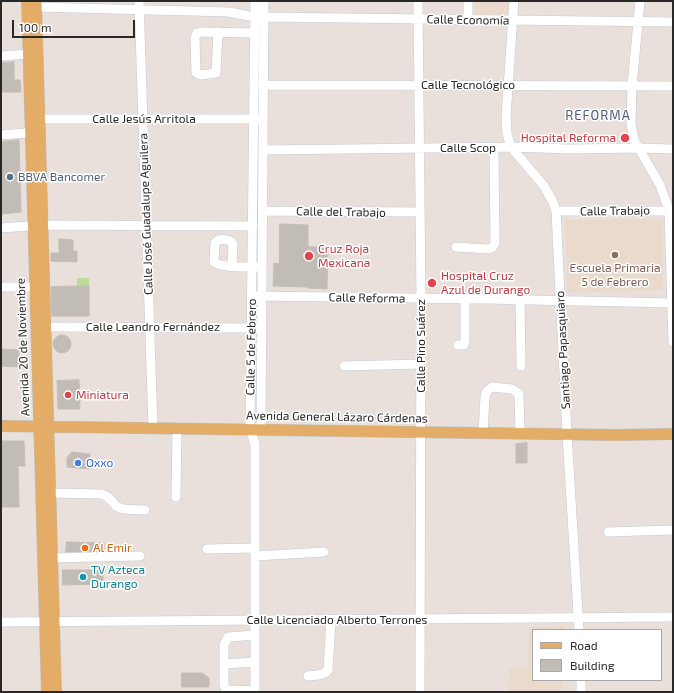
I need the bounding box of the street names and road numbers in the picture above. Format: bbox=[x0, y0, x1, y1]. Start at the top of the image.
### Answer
street label: Calle Economía bbox=[426, 12, 510, 28]
street label: Calle Tecnológico bbox=[421, 78, 515, 92]
street label: Calle Jesús Arritola bbox=[92, 112, 196, 126]
street label: Calle José Guadalupe Aguilera bbox=[136, 133, 156, 295]
street label: Calle Scop bbox=[440, 141, 496, 155]
street label: Calle Trabajo bbox=[580, 203, 650, 219]
street label: Calle del Trabajo bbox=[296, 204, 386, 220]
street label: Avenida 20 de Noviembre bbox=[13, 278, 33, 416]
street label: Calle Reforma bbox=[329, 290, 405, 306]
street label: Santiago Papasquiaro bbox=[553, 290, 573, 410]
street label: Calle 5 de Febrero bbox=[243, 298, 259, 396]
street label: Calle Pino Suárez bbox=[414, 299, 428, 393]
street label: Calle Leandro Fernández bbox=[86, 320, 220, 334]
street label: Avenida General Lázaro Cárdenas bbox=[246, 408, 428, 426]
street label: Calle Licenciado Alberto Terrones bbox=[247, 613, 427, 627]

